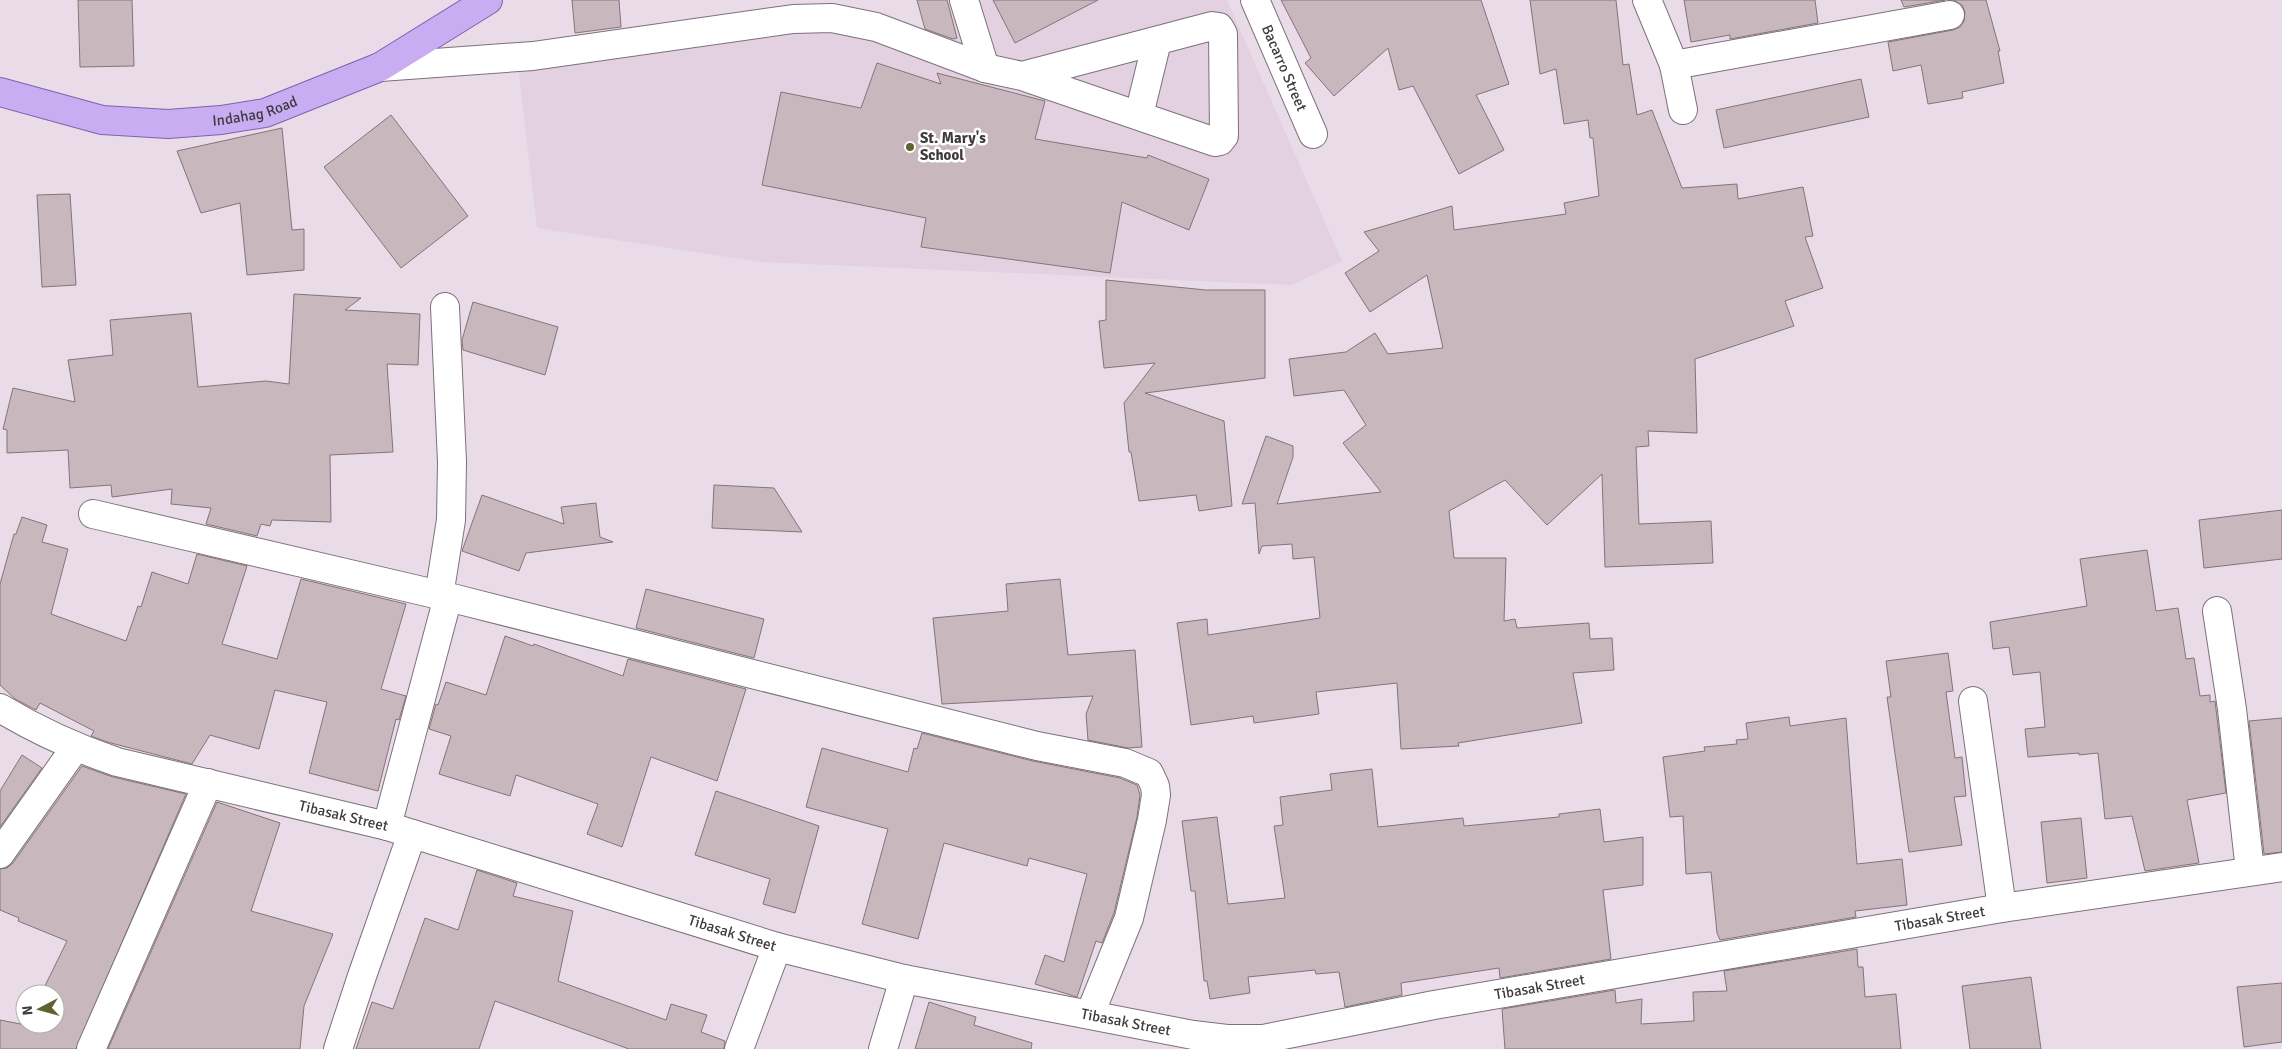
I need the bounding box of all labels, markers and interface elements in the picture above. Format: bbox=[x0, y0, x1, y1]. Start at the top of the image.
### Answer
street label: Bacarro Street bbox=[1258, 22, 1311, 114]
street label: Indahag Road bbox=[212, 92, 300, 130]
place label: St. Mary's School bbox=[920, 129, 986, 164]
marker: St. Mary's School bbox=[904, 141, 916, 153]
street label: Tibasak Street bbox=[297, 796, 390, 835]
street label: Tibasak Street bbox=[1893, 902, 1986, 935]
street label: Tibasak Street bbox=[686, 911, 778, 955]
street label: Tibasak Street bbox=[1493, 970, 1586, 1004]
north arrow bbox=[15, 984, 65, 1034]
text: N bbox=[19, 1005, 37, 1016]
street label: Tibasak Street bbox=[1080, 1005, 1172, 1040]

